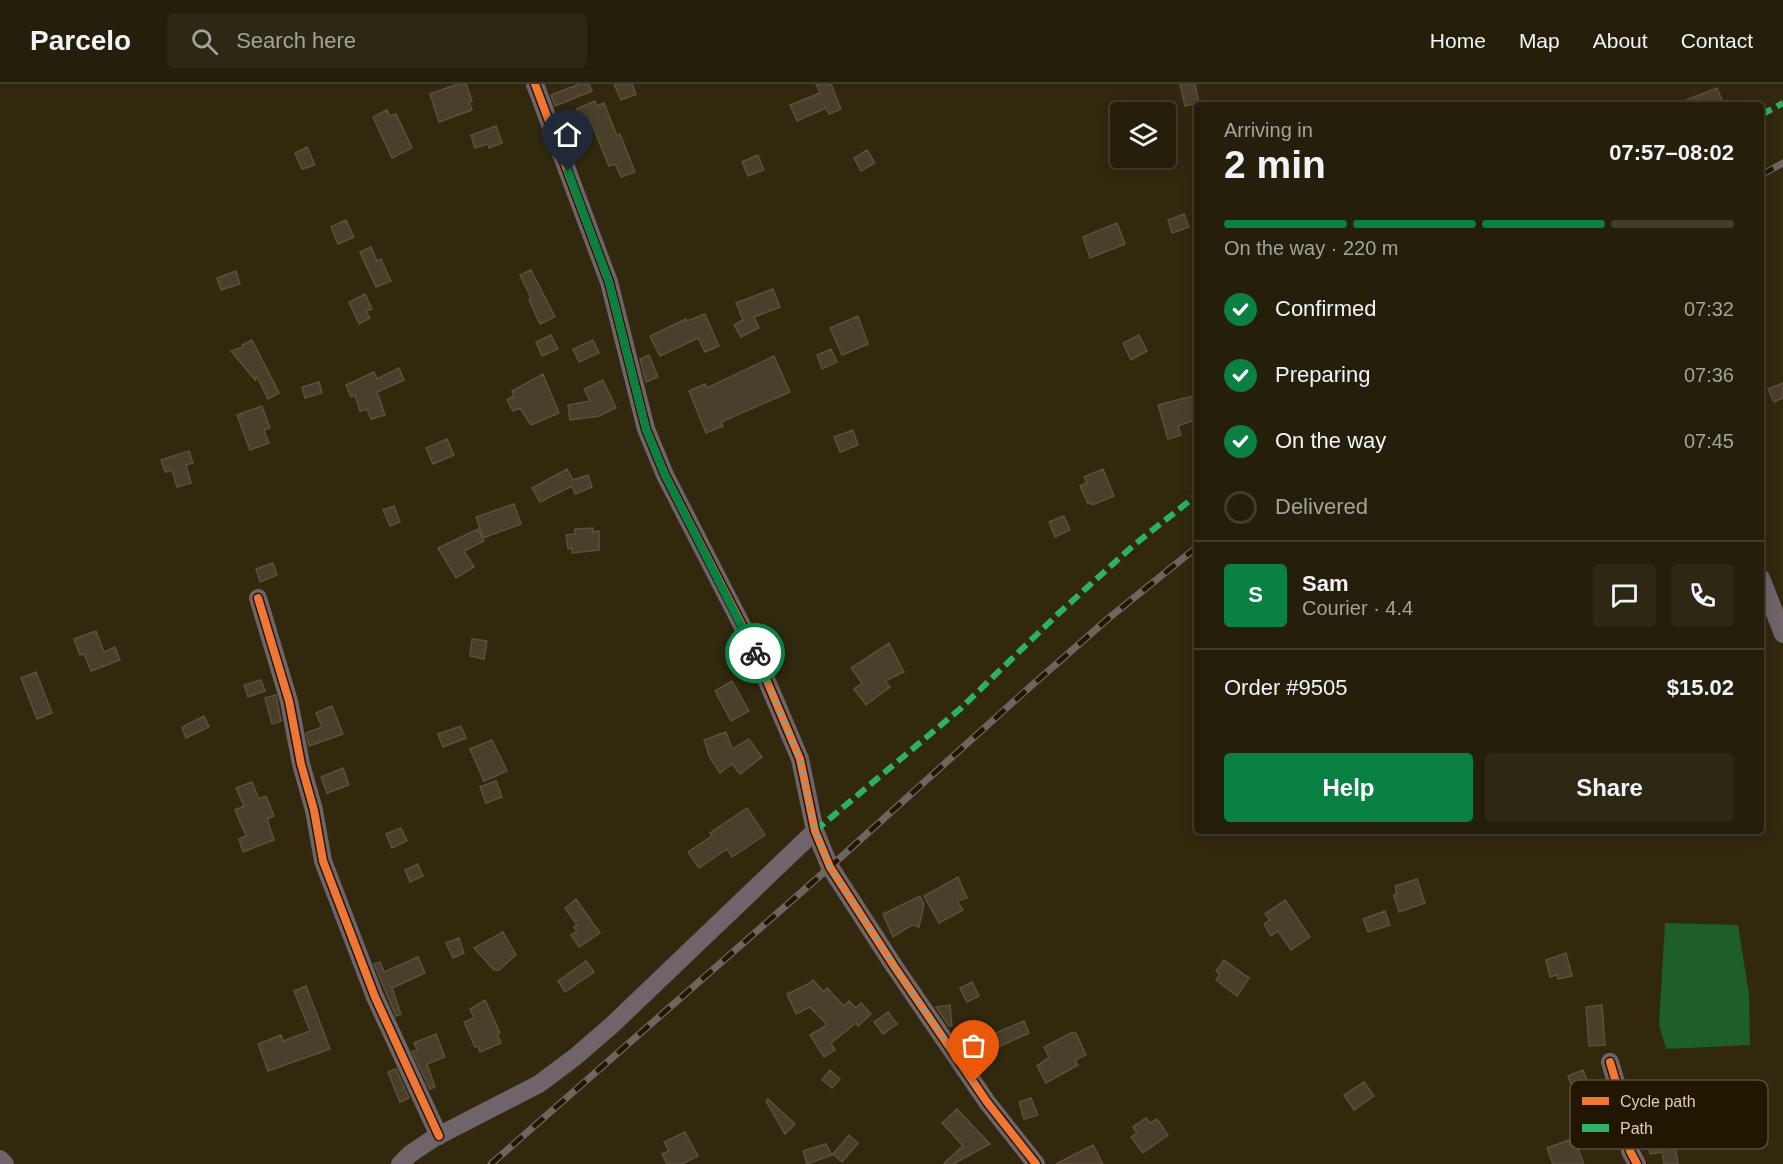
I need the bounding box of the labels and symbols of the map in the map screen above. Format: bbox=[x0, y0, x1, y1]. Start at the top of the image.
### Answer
pin bbox=[542, 109, 593, 171]
courier bbox=[725, 623, 785, 683]
pin bbox=[948, 1020, 999, 1082]
legend bbox=[1570, 1080, 1768, 1149]
text: Cycle path bbox=[1620, 1093, 1696, 1110]
text: Path bbox=[1620, 1120, 1653, 1137]

